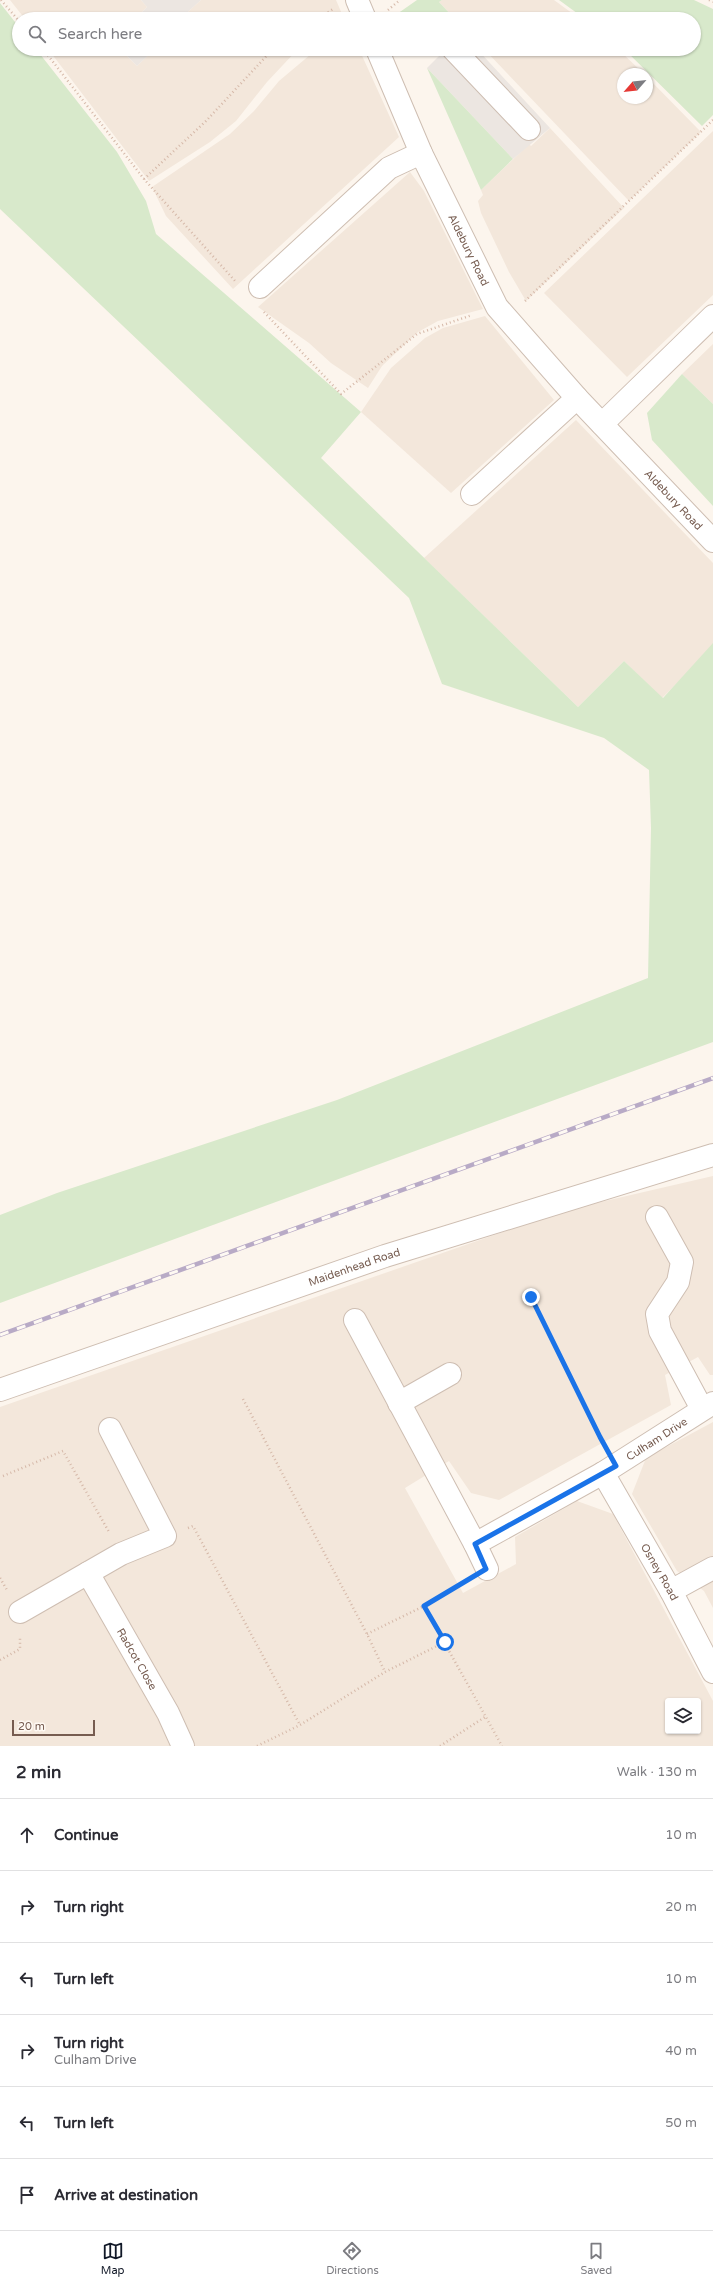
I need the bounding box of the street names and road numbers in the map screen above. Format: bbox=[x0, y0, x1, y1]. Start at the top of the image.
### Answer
street label: Aldebury Road bbox=[446, 212, 492, 288]
street label: Aldebury Road bbox=[642, 467, 705, 533]
street label: Maidenhead Road bbox=[307, 1245, 402, 1289]
street label: Culham Drive bbox=[624, 1415, 690, 1463]
street label: Osney Road bbox=[638, 1541, 681, 1603]
street label: Radcot Close bbox=[114, 1626, 160, 1692]

